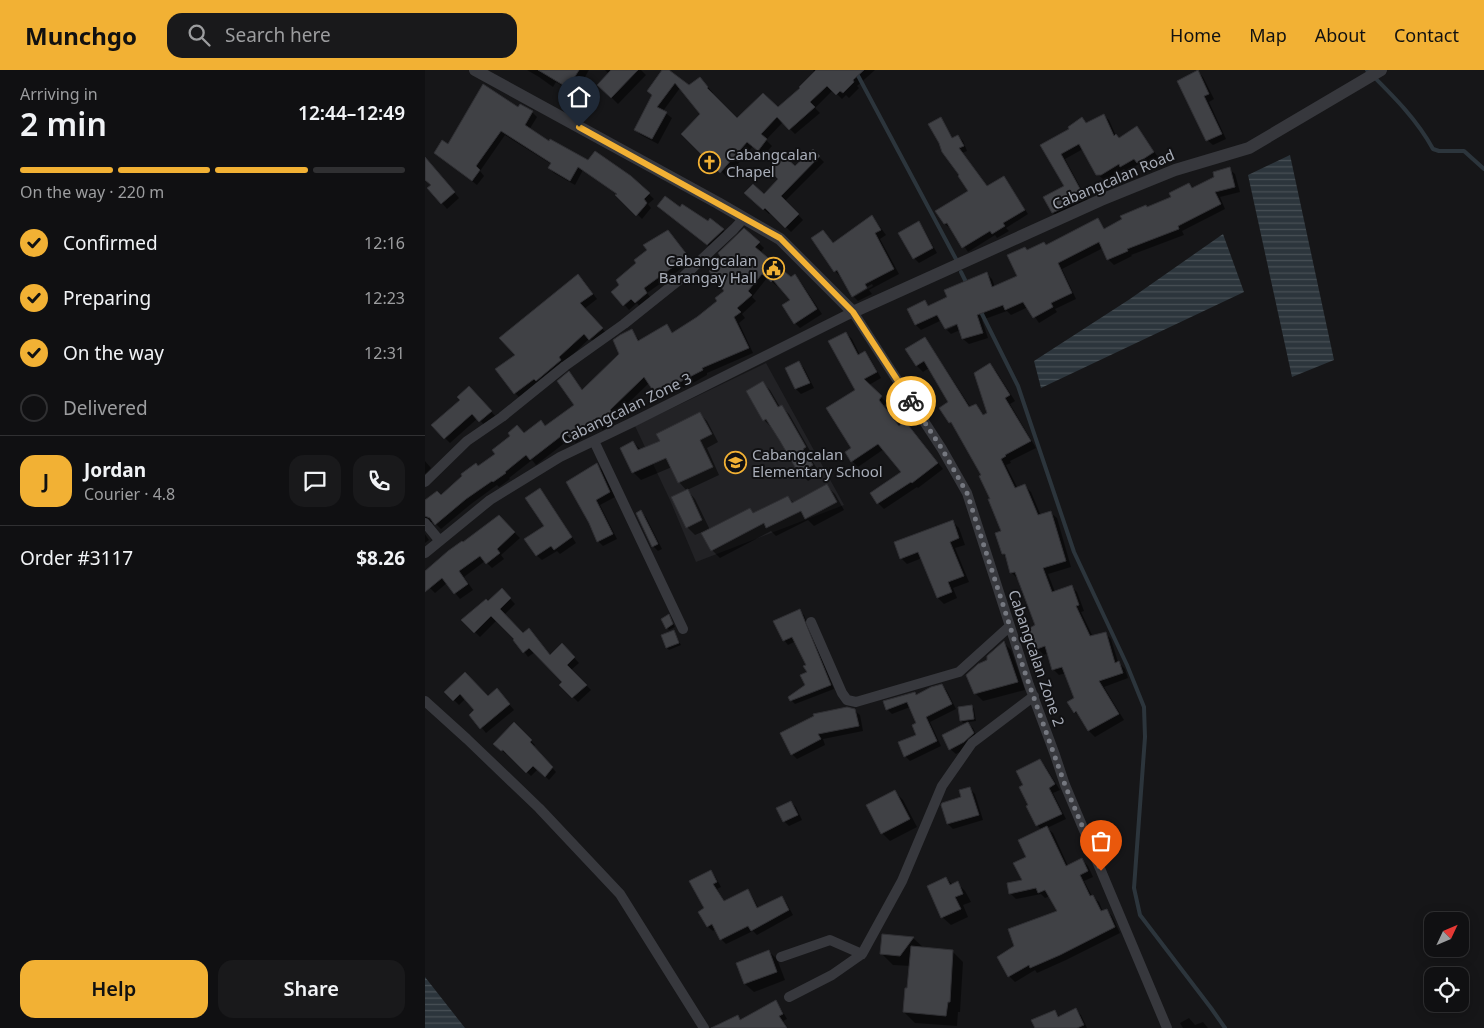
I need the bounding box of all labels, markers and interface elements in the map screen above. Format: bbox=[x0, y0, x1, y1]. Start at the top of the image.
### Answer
search box bbox=[167, 13, 517, 58]
text: Munchgo bbox=[25, 19, 137, 52]
icon: search bbox=[185, 21, 213, 49]
text: Search here bbox=[225, 22, 331, 48]
text: Home bbox=[1170, 23, 1221, 47]
text: Map bbox=[1249, 23, 1287, 47]
text: About bbox=[1315, 23, 1366, 47]
text: Contact bbox=[1394, 23, 1459, 47]
pin bbox=[558, 76, 600, 127]
text: Arriving in bbox=[20, 83, 98, 105]
icon: home bbox=[565, 83, 593, 111]
text: 12:44–12:49 bbox=[298, 100, 405, 126]
text: 2 min bbox=[20, 102, 107, 145]
place label: Cabangcalan Chapel bbox=[726, 144, 817, 181]
street label: Cabangcalan Road bbox=[1049, 144, 1177, 214]
church icon: Cabangcalan Chapel bbox=[698, 151, 722, 175]
text: On the way · 220 m bbox=[20, 181, 164, 203]
icon: check bbox=[20, 229, 48, 257]
text: Confirmed bbox=[63, 230, 158, 256]
text: 12:16 bbox=[364, 232, 405, 254]
place label: Cabangcalan Barangay Hall bbox=[659, 250, 757, 287]
public building icon: Cabangcalan Barangay Hall bbox=[761, 257, 785, 281]
icon: check bbox=[20, 284, 48, 312]
text: Preparing bbox=[63, 285, 151, 311]
text: 12:23 bbox=[364, 287, 405, 309]
icon: check bbox=[20, 339, 48, 367]
text: On the way bbox=[63, 340, 164, 366]
text: 12:31 bbox=[364, 342, 405, 364]
street label: Cabangcalan Zone 3 bbox=[557, 368, 695, 448]
courier bbox=[886, 376, 936, 426]
icon: bike bbox=[897, 387, 925, 415]
text: Delivered bbox=[63, 395, 148, 421]
place label: Cabangcalan Elementary School bbox=[752, 444, 883, 481]
school or university icon: Cabangcalan Elementary School bbox=[724, 451, 748, 475]
button: chat bbox=[289, 455, 341, 507]
button: phone bbox=[353, 455, 405, 507]
text: Jordan bbox=[84, 457, 146, 483]
text: J bbox=[43, 468, 49, 494]
text: Courier · 4.8 bbox=[84, 483, 175, 505]
text: Order #3117 bbox=[20, 545, 133, 571]
text: $8.26 bbox=[356, 545, 405, 571]
street label: Cabangcalan Zone 2 bbox=[1004, 587, 1070, 729]
pin bbox=[1080, 820, 1122, 871]
icon: bag bbox=[1087, 827, 1115, 855]
north arrow bbox=[1424, 912, 1469, 958]
map controls bbox=[1424, 912, 1469, 1012]
button: Help bbox=[20, 960, 208, 1018]
button: Share bbox=[218, 960, 405, 1018]
button: locate bbox=[1424, 967, 1469, 1012]

